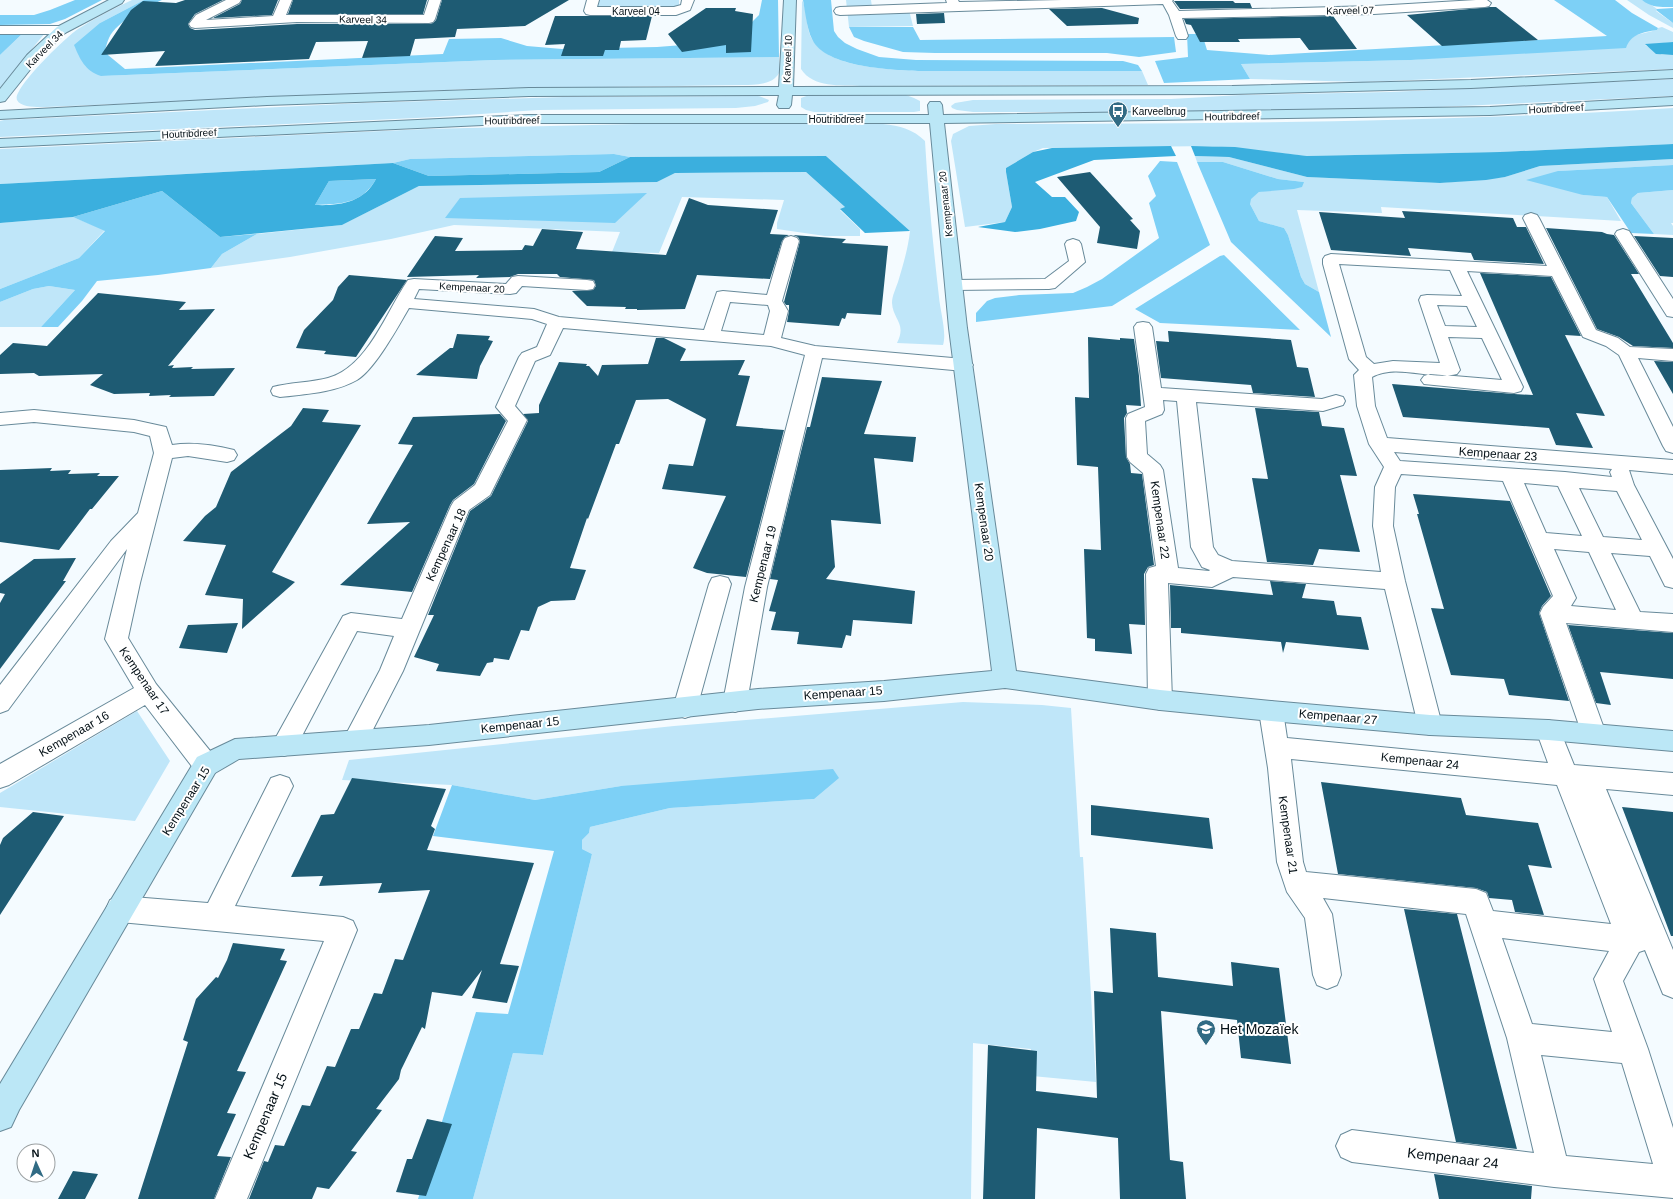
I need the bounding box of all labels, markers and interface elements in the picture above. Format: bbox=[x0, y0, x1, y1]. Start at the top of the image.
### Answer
street label: Karveel 07 bbox=[1326, 5, 1374, 16]
street label: Karveel 04 bbox=[612, 6, 660, 17]
street label: Karveel 34 bbox=[339, 14, 387, 25]
street label: Karveel 34 bbox=[24, 28, 65, 70]
street label: Karveel 10 bbox=[781, 35, 794, 83]
bus stop icon: Karveelbrug bbox=[1107, 100, 1129, 128]
street label: Houtribdreef bbox=[1528, 102, 1584, 115]
place label: Karveelbrug bbox=[1132, 106, 1186, 117]
street label: Houtribdreef bbox=[1204, 111, 1260, 122]
street label: Houtribdreef bbox=[808, 114, 864, 125]
street label: Houtribdreef bbox=[484, 115, 540, 126]
street label: Houtribdreef bbox=[161, 127, 217, 140]
street label: Kempenaar 20 bbox=[937, 170, 954, 237]
street label: Kempenaar 20 bbox=[439, 280, 505, 295]
street label: Kempenaar 23 bbox=[1458, 444, 1538, 464]
street label: Kempenaar 22 bbox=[1148, 480, 1172, 560]
street label: Kempenaar 20 bbox=[972, 482, 996, 562]
street label: Kempenaar 18 bbox=[423, 506, 469, 584]
street label: Kempenaar 19 bbox=[747, 524, 779, 604]
street label: Kempenaar 17 bbox=[116, 644, 172, 718]
street label: Kempenaar 15 bbox=[803, 683, 883, 703]
street label: Kempenaar 27 bbox=[1298, 707, 1378, 727]
street label: Kempenaar 16 bbox=[36, 708, 112, 760]
street label: Kempenaar 15 bbox=[480, 714, 560, 736]
street label: Kempenaar 24 bbox=[1380, 750, 1460, 772]
street label: Kempenaar 15 bbox=[159, 764, 213, 838]
street label: Kempenaar 21 bbox=[1276, 795, 1300, 875]
school or university icon: Het Mozaïek bbox=[1195, 1018, 1217, 1046]
place label: Het Mozaïek bbox=[1220, 1021, 1300, 1037]
street label: Kempenaar 15 bbox=[240, 1070, 290, 1161]
north arrow bbox=[16, 1143, 56, 1183]
street label: Kempenaar 24 bbox=[1406, 1144, 1500, 1172]
text: N bbox=[31, 1147, 40, 1159]

